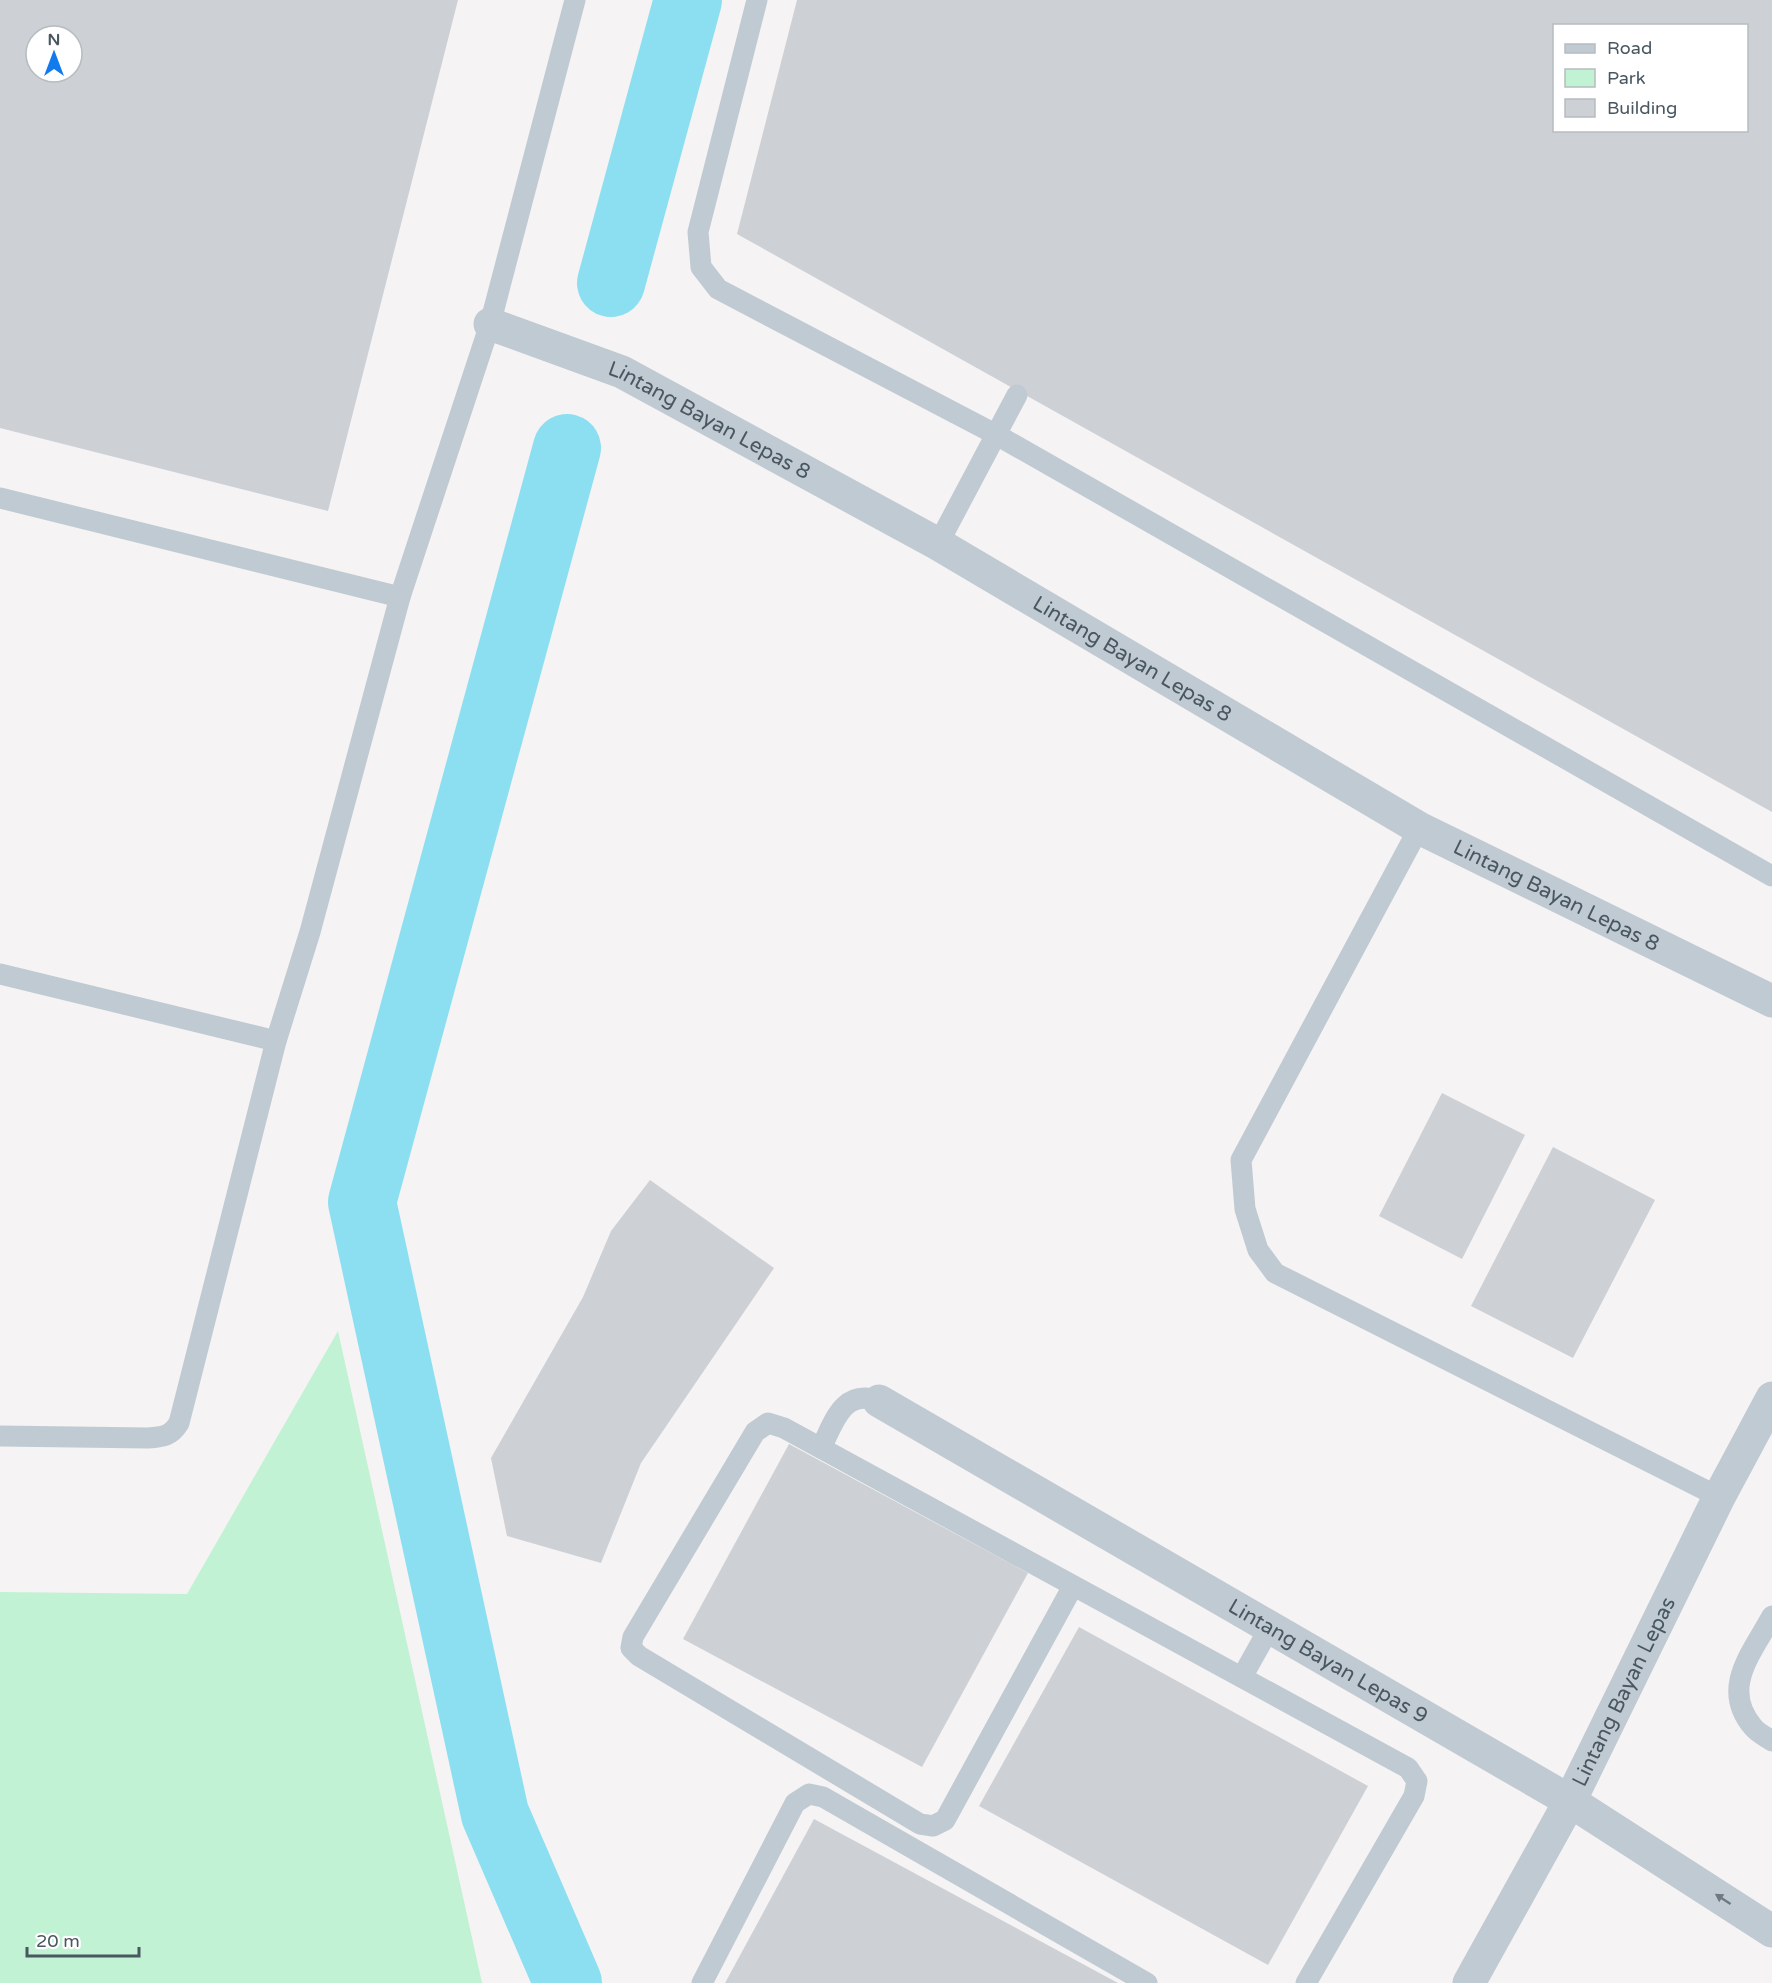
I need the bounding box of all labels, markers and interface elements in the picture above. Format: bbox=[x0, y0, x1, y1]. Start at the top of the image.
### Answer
north arrow bbox=[24, 24, 84, 84]
legend bbox=[1553, 24, 1748, 132]
text: N bbox=[48, 30, 60, 50]
text: Road bbox=[1607, 37, 1652, 59]
text: Park bbox=[1607, 67, 1646, 89]
text: Building bbox=[1607, 97, 1677, 119]
street label: Lintang Bayan Lepas 8 bbox=[605, 356, 815, 485]
street label: Lintang Bayan Lepas 8 bbox=[1029, 590, 1236, 727]
street label: Lintang Bayan Lepas 8 bbox=[1449, 834, 1664, 956]
street label: Lintang Bayan Lepas 9 bbox=[1224, 1593, 1432, 1729]
street label: Lintang Bayan Lepas bbox=[1567, 1593, 1681, 1790]
one-way arrow bbox=[1715, 1894, 1731, 1905]
scale bar bbox=[27, 1920, 140, 1958]
text: 20 m bbox=[36, 1930, 80, 1952]

